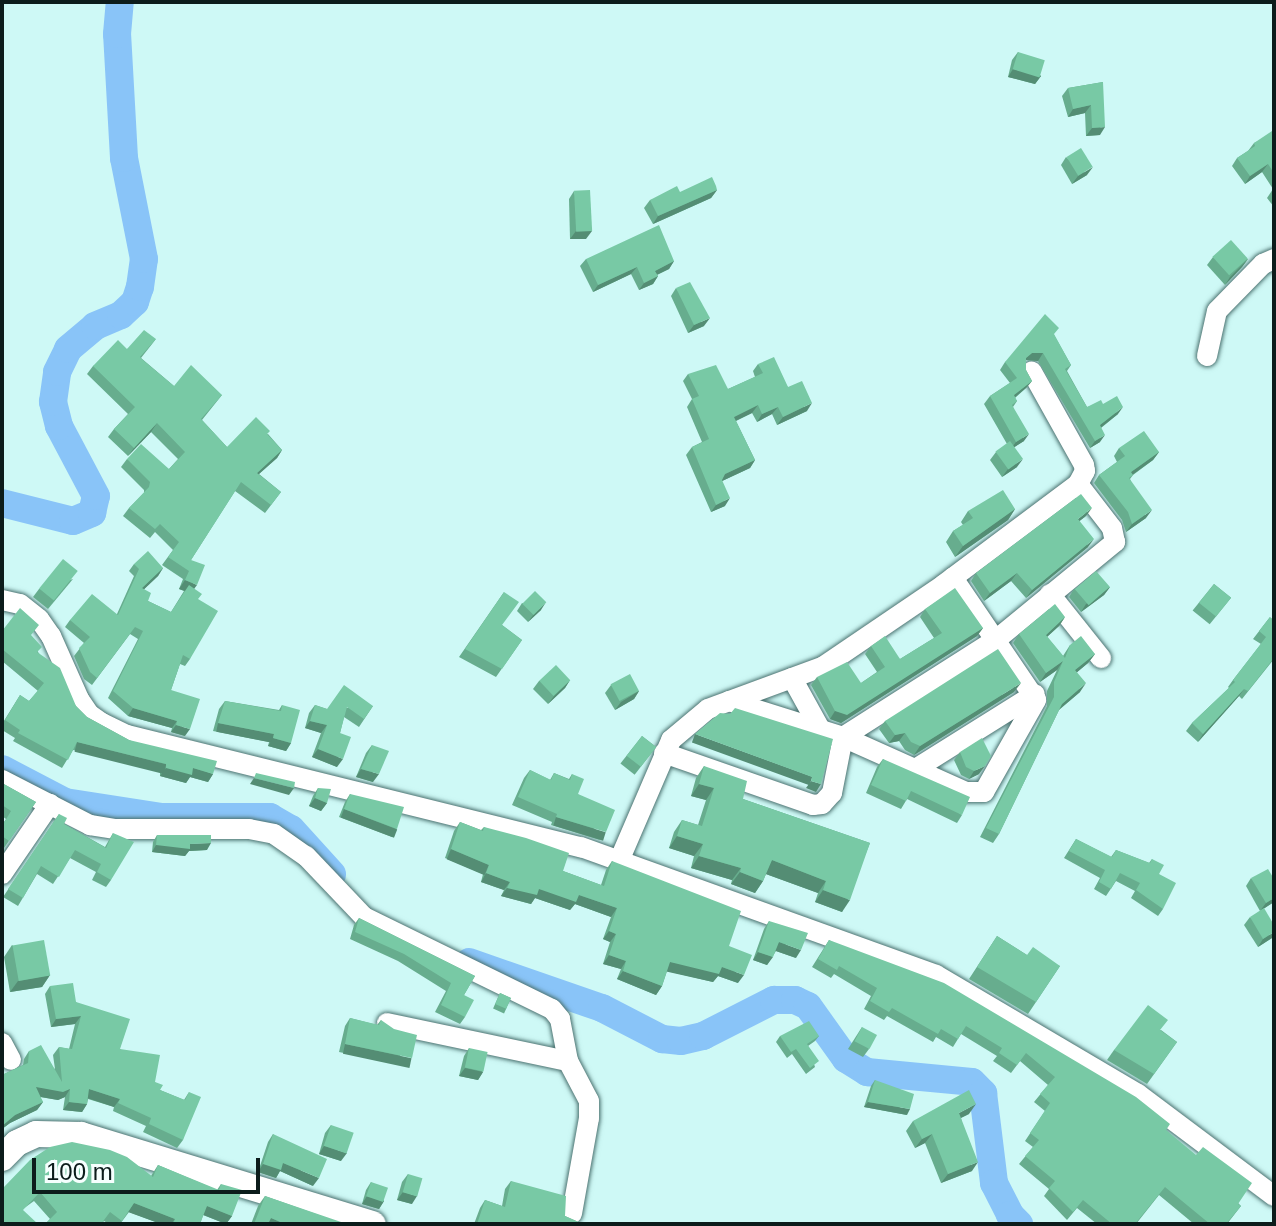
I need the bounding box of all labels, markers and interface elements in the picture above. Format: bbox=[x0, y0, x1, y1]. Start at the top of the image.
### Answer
scale bar bbox=[36, 1142, 264, 1192]
text: 100 m bbox=[46, 1158, 113, 1185]

